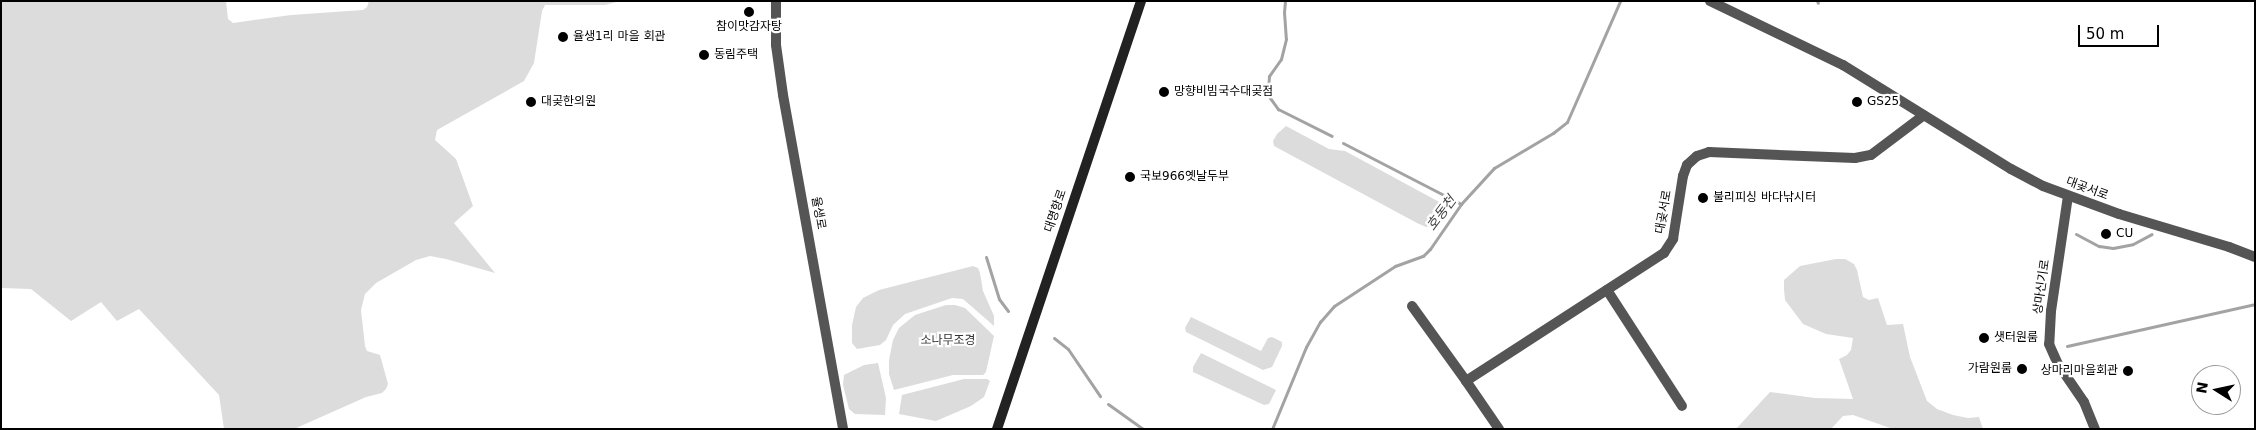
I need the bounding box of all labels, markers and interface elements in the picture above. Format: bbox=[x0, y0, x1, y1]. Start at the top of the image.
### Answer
marker: 참이맛감자탕 bbox=[743, 6, 755, 18]
scale bar bbox=[2081, 15, 2162, 47]
place label: 참이맛감자탕 bbox=[716, 20, 782, 34]
text: 50 m bbox=[2086, 25, 2124, 43]
place label: 율생1리 마을 회관 bbox=[573, 30, 666, 44]
marker: 율생1리 마을 회관 bbox=[557, 31, 569, 43]
place label: 동림주택 bbox=[714, 48, 758, 62]
marker: 동림주택 bbox=[698, 49, 710, 61]
place label: 망향비빔국수대곶점 bbox=[1174, 85, 1273, 99]
marker: 망향비빔국수대곶점 bbox=[1158, 86, 1170, 98]
place label: 대곶한의원 bbox=[541, 95, 596, 109]
place label: GS25 bbox=[1867, 95, 1899, 109]
marker: 대곶한의원 bbox=[525, 96, 537, 108]
marker: GS25 bbox=[1851, 96, 1863, 108]
place label: 국보966옛날두부 bbox=[1140, 170, 1229, 184]
marker: 국보966옛날두부 bbox=[1124, 171, 1136, 183]
street label: 대곶서로 bbox=[2064, 175, 2110, 203]
street label: 대명항로 bbox=[1042, 188, 1070, 234]
street label: 대곶서로 bbox=[1653, 189, 1675, 235]
place label: 불리피싱 바다낚시터 bbox=[1713, 191, 1816, 205]
marker: 불리피싱 바다낚시터 bbox=[1697, 192, 1709, 204]
water label: 호동천 bbox=[1423, 193, 1459, 233]
street label: 율생로 bbox=[808, 195, 828, 231]
place label: CU bbox=[2116, 227, 2133, 241]
marker: CU bbox=[2100, 228, 2112, 240]
street label: 상마신기로 bbox=[2031, 259, 2053, 315]
place label: 샛터원룸 bbox=[1994, 331, 2038, 345]
marker: 샛터원룸 bbox=[1978, 332, 1990, 344]
park label: 소나무조경 bbox=[920, 334, 976, 348]
place label: 가람원룸 bbox=[1968, 362, 2012, 376]
marker: 가람원룸 bbox=[2016, 363, 2028, 375]
place label: 상마리마을회관 bbox=[2041, 364, 2118, 378]
marker: 상마리마을회관 bbox=[2122, 365, 2134, 377]
north arrow bbox=[2191, 365, 2241, 415]
text: N bbox=[2193, 380, 2211, 395]

